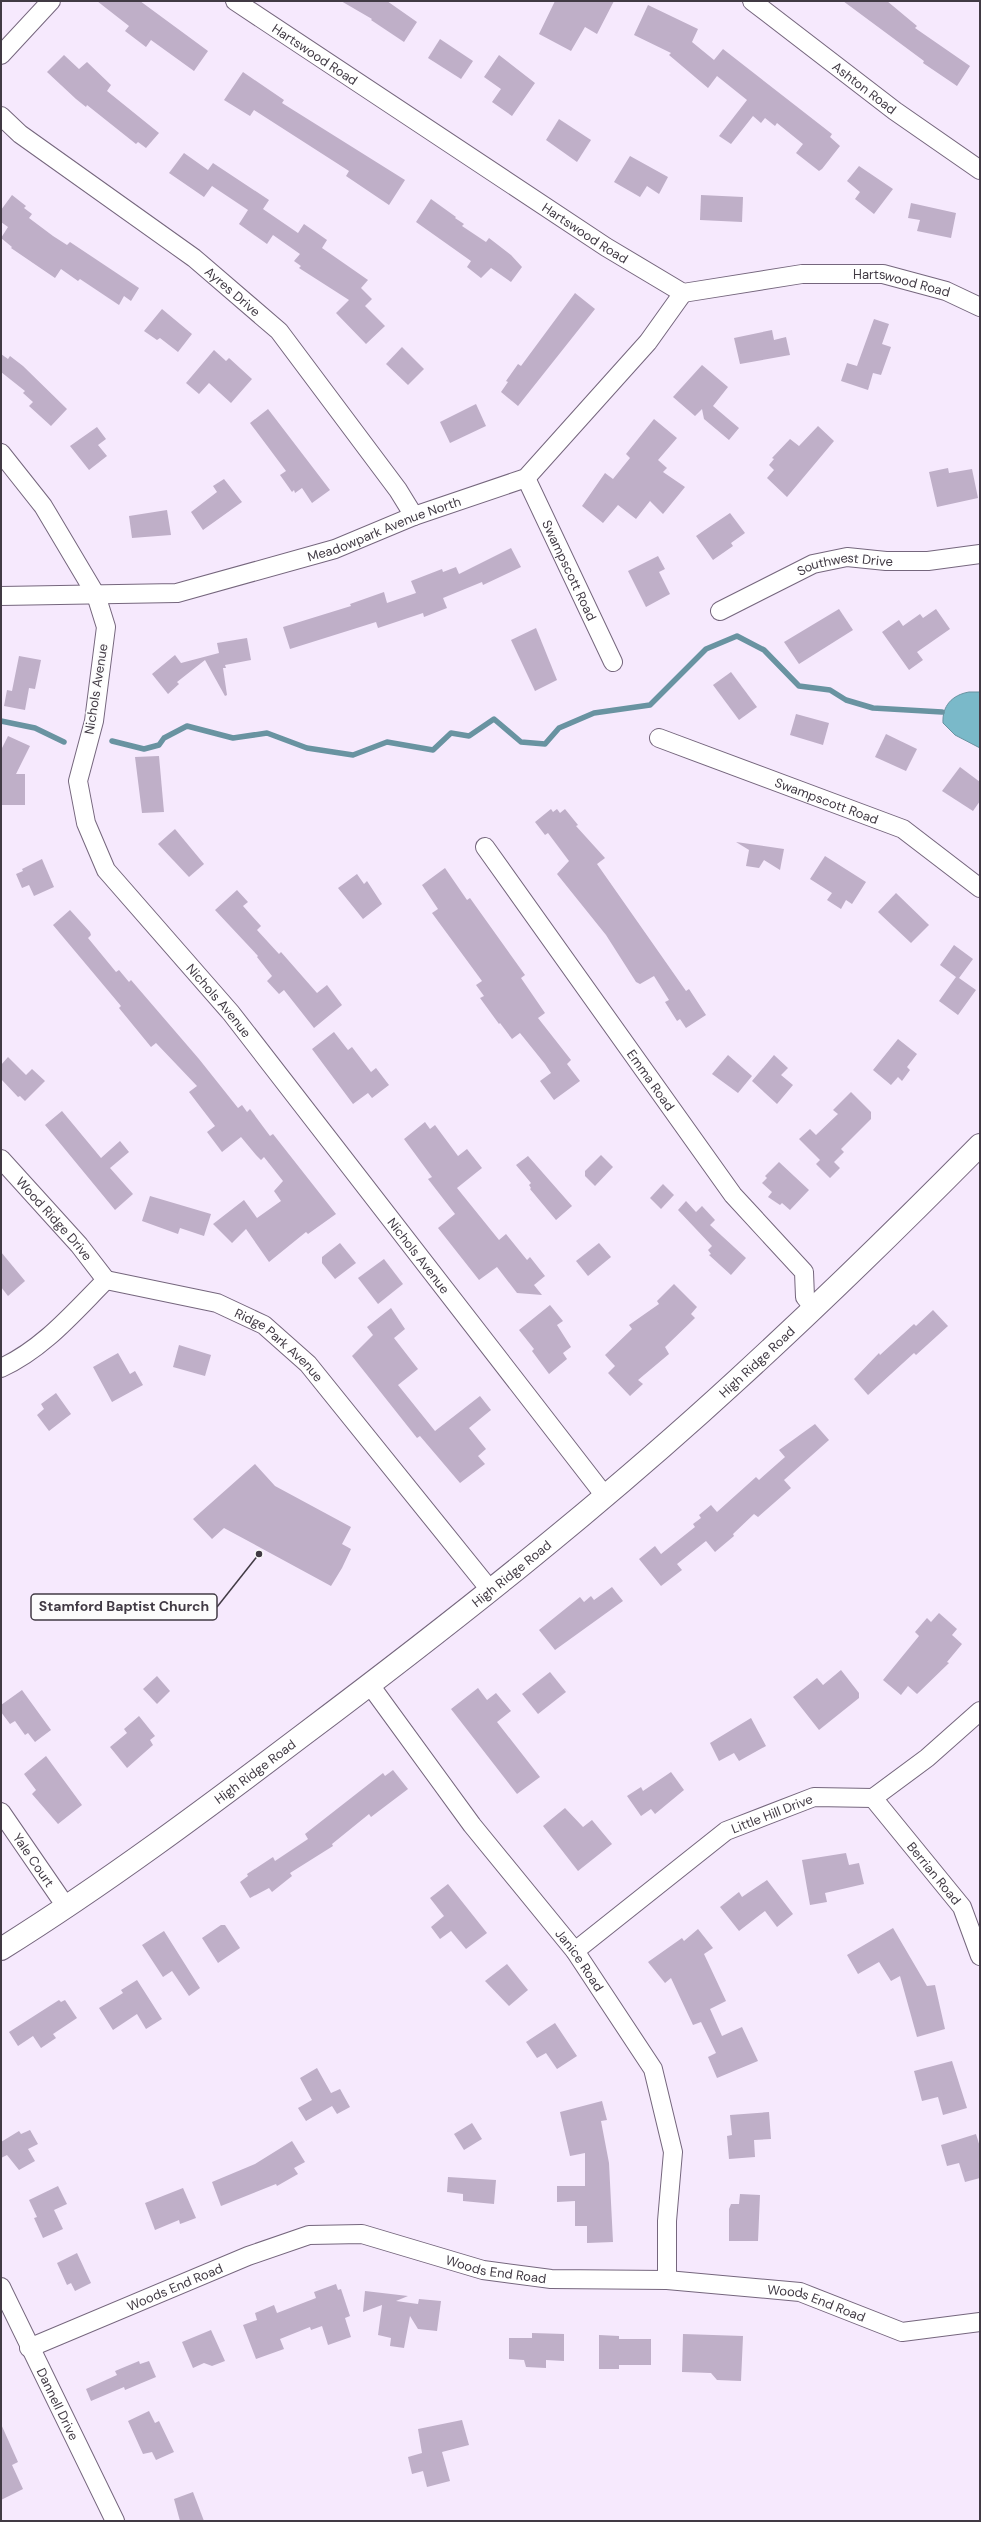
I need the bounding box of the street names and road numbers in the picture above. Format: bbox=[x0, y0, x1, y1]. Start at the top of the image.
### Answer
street label: Hartswood Road bbox=[269, 20, 361, 89]
street label: Ashton Road bbox=[829, 58, 900, 118]
street label: Hartswood Road bbox=[539, 199, 631, 267]
street label: Ayres Drive bbox=[202, 263, 264, 320]
street label: Hartswood Road bbox=[853, 266, 952, 300]
street label: Meadowpark Avenue North bbox=[305, 492, 463, 565]
street label: Swampscott Road bbox=[539, 517, 601, 623]
street label: Southwest Drive bbox=[794, 549, 893, 579]
street label: Nichols Avenue bbox=[80, 642, 112, 736]
street label: Swampscott Road bbox=[772, 773, 881, 828]
street label: Nichols Avenue bbox=[183, 960, 255, 1041]
street label: Emma Road bbox=[623, 1046, 679, 1114]
street label: Wood Ridge Drive bbox=[13, 1173, 96, 1264]
street label: Nichols Avenue bbox=[384, 1214, 454, 1297]
street label: Ridge Park Avenue bbox=[232, 1304, 327, 1385]
street label: High Ridge Road bbox=[715, 1322, 798, 1401]
street label: High Ridge Road bbox=[468, 1536, 555, 1610]
street label: High Ridge Road bbox=[211, 1735, 299, 1807]
street label: Little Hill Drive bbox=[729, 1790, 815, 1837]
street label: Yale Court bbox=[9, 1829, 58, 1890]
street label: Berrian Road bbox=[904, 1838, 965, 1908]
street label: Janice Road bbox=[552, 1925, 608, 1994]
street label: Woods End Road bbox=[444, 2251, 547, 2287]
street label: Woods End Road bbox=[124, 2259, 225, 2314]
street label: Woods End Road bbox=[767, 2281, 868, 2325]
street label: Dannell Drive bbox=[33, 2365, 83, 2443]

